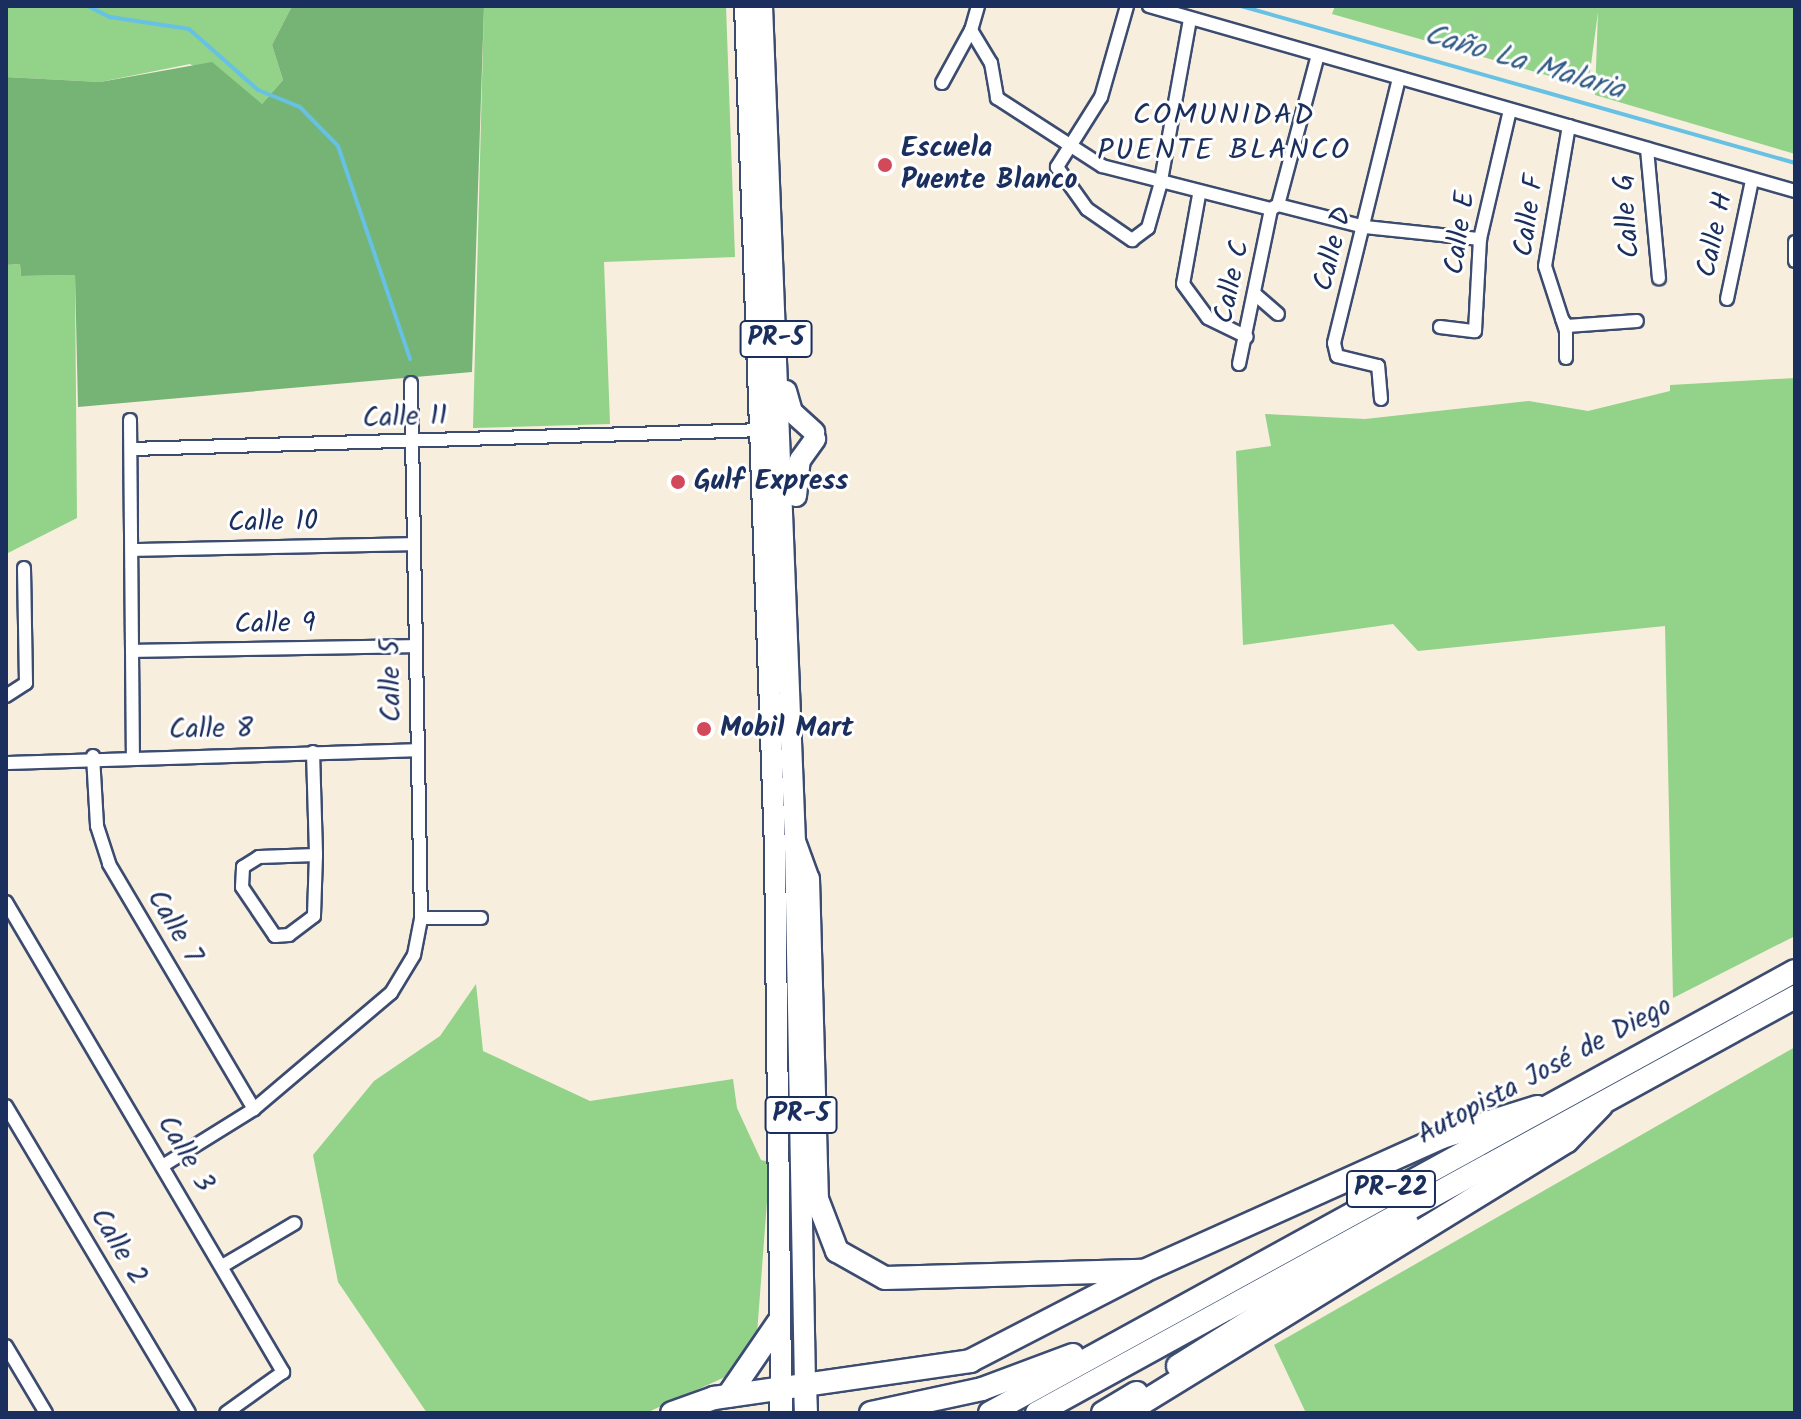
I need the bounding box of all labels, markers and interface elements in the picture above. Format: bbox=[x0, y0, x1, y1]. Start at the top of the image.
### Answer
water label: Caño La Malaria bbox=[1420, 17, 1628, 109]
district label: COMUNIDAD PUENTE BLANCO bbox=[1097, 98, 1351, 168]
place label: Escuela Puente Blanco bbox=[901, 132, 1077, 198]
marker: Escuela Puente Blanco bbox=[876, 156, 894, 174]
street label: Calle G bbox=[1608, 172, 1648, 260]
street label: Calle F bbox=[1508, 173, 1552, 259]
street label: Calle E bbox=[1439, 189, 1483, 277]
street label: Calle H bbox=[1691, 189, 1741, 281]
street label: Calle D bbox=[1307, 203, 1361, 295]
street label: Calle C bbox=[1208, 237, 1258, 327]
road number: PR-5 bbox=[738, 317, 814, 361]
street label: Calle 11 bbox=[362, 400, 448, 436]
place label: Gulf Express bbox=[694, 465, 848, 499]
marker: Gulf Express bbox=[669, 473, 687, 491]
street label: Calle 10 bbox=[228, 505, 318, 541]
street label: Calle 9 bbox=[234, 607, 316, 643]
street label: Calle 5 bbox=[374, 639, 410, 723]
street label: Calle 8 bbox=[169, 712, 253, 748]
place label: Mobil Mart bbox=[720, 712, 854, 746]
marker: Mobil Mart bbox=[695, 720, 713, 738]
street label: Calle 7 bbox=[139, 884, 209, 970]
street label: Autopista José de Diego bbox=[1412, 990, 1678, 1152]
road number: PR-5 bbox=[763, 1093, 839, 1137]
street label: Calle 3 bbox=[149, 1110, 221, 1198]
road number: PR-22 bbox=[1345, 1167, 1437, 1211]
street label: Calle 2 bbox=[82, 1202, 154, 1292]

